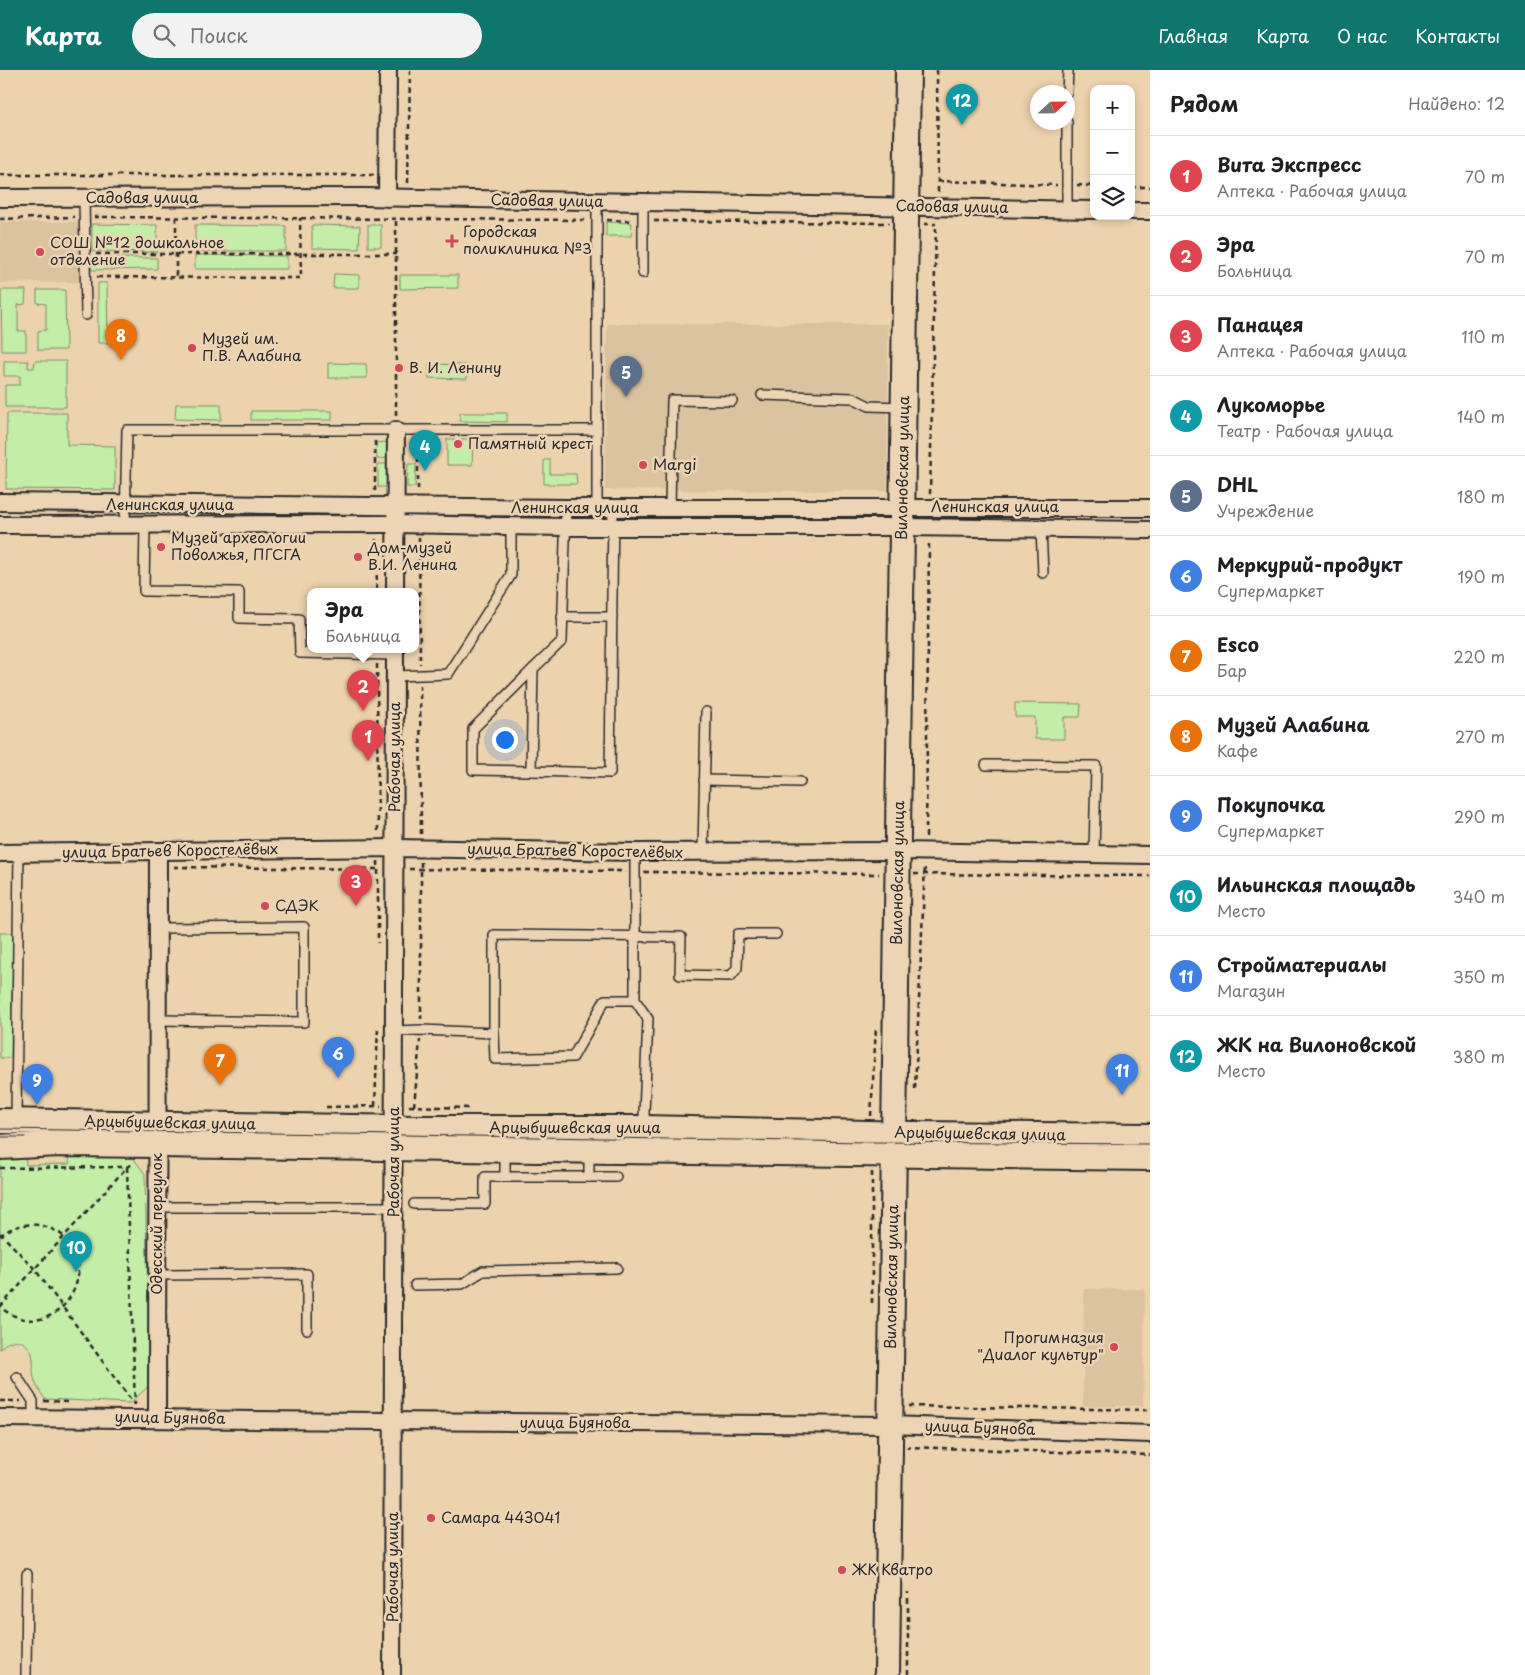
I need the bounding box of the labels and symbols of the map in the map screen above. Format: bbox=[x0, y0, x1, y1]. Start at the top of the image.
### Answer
pin: 12 bbox=[946, 84, 978, 125]
north arrow bbox=[1030, 85, 1075, 130]
street label: Садовая улица bbox=[86, 185, 199, 208]
street label: Садовая улица bbox=[490, 187, 604, 212]
street label: Садовая улица bbox=[895, 193, 1009, 218]
place label: Городская поликлиника №3 bbox=[463, 219, 592, 259]
place label: СОШ №12 дошкольное отделение bbox=[50, 230, 225, 270]
marker: Городская поликлиника №3 bbox=[445, 234, 459, 248]
marker: СОШ №12 дошкольное отделение bbox=[34, 246, 46, 258]
pin: 8 bbox=[105, 319, 137, 360]
place label: Музей им. П.В. Алабина bbox=[202, 326, 302, 366]
marker: Музей им. П.В. Алабина bbox=[186, 342, 198, 354]
place label: В. И. Ленину bbox=[409, 355, 502, 378]
pin: 5 bbox=[610, 356, 642, 397]
marker: В. И. Ленину bbox=[393, 362, 405, 374]
street label: Вилоновская улица bbox=[889, 395, 914, 540]
pin: 4 bbox=[409, 430, 441, 471]
place label: Памятный крест bbox=[468, 431, 593, 454]
marker: Памятный крест bbox=[452, 438, 464, 450]
place label: Margi bbox=[653, 452, 697, 475]
marker: Margi bbox=[637, 459, 649, 471]
street label: Ленинская улица bbox=[106, 492, 235, 515]
street label: Ленинская улица bbox=[931, 494, 1060, 517]
street label: Ленинская улица bbox=[511, 495, 640, 518]
place label: Музей археологии Поволжья, ПГСГА bbox=[171, 525, 306, 565]
place label: Дом-музей В.И. Ленина bbox=[367, 535, 458, 575]
marker: Музей археологии Поволжья, ПГСГА bbox=[155, 541, 167, 553]
marker: Дом-музей В.И. Ленина bbox=[352, 551, 364, 563]
pin: 2 bbox=[347, 670, 379, 711]
street label: Рабочая улица bbox=[382, 701, 405, 812]
pin: 1 bbox=[352, 720, 384, 761]
your location bbox=[492, 727, 518, 753]
street label: Вилоновская улица bbox=[884, 800, 909, 945]
street label: улица Братьев Коростелёвых bbox=[62, 836, 278, 863]
street label: улица Братьев Коростелёвых bbox=[467, 836, 683, 863]
pin: 3 bbox=[340, 865, 372, 906]
place label: СДЭК bbox=[275, 893, 319, 916]
marker: СДЭК bbox=[259, 900, 271, 912]
pin: 6 bbox=[322, 1037, 354, 1078]
pin: 7 bbox=[204, 1044, 236, 1085]
pin: 11 bbox=[1106, 1054, 1138, 1095]
pin: 9 bbox=[21, 1064, 53, 1105]
street label: Рабочая улица bbox=[381, 1106, 404, 1217]
street label: Арцыбушевская улица bbox=[84, 1109, 257, 1135]
street label: Арцыбушевская улица bbox=[489, 1115, 661, 1138]
street label: Арцыбушевская улица bbox=[894, 1120, 1067, 1146]
street label: Одесский переулок bbox=[144, 1153, 167, 1295]
street label: Вилоновская улица bbox=[878, 1204, 903, 1349]
pin: 10 bbox=[60, 1231, 92, 1272]
place label: Прогимназия "Диалог культур" bbox=[977, 1325, 1104, 1365]
marker: Прогимназия "Диалог культур" bbox=[1108, 1341, 1120, 1353]
street label: улица Буянова bbox=[114, 1404, 226, 1429]
street label: улица Буянова bbox=[520, 1410, 631, 1433]
street label: улица Буянова bbox=[924, 1413, 1036, 1440]
place label: Самара 443041 bbox=[441, 1505, 560, 1528]
street label: Рабочая улица bbox=[380, 1511, 403, 1622]
marker: Самара 443041 bbox=[425, 1512, 437, 1524]
place label: ЖК Кватро bbox=[851, 1557, 933, 1580]
marker: ЖК Кватро bbox=[836, 1564, 848, 1576]

